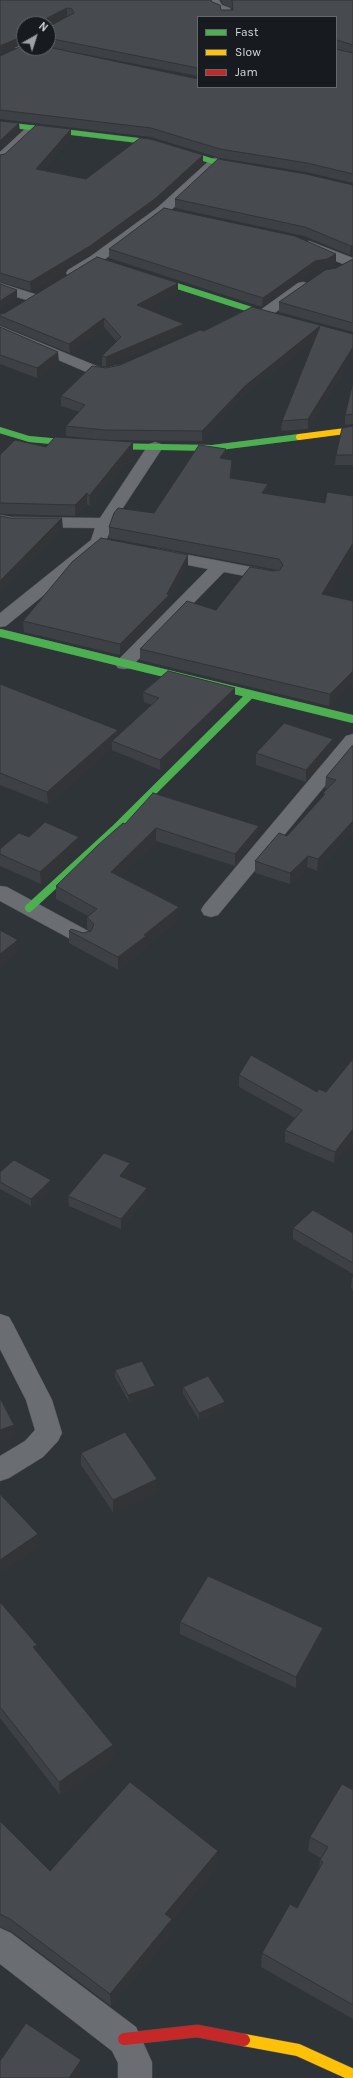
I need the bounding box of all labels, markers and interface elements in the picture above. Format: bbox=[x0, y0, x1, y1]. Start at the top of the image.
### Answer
north arrow bbox=[16, 16, 56, 56]
legend bbox=[197, 16, 337, 88]
text: N bbox=[36, 20, 50, 35]
text: Fast bbox=[235, 25, 258, 39]
text: Slow bbox=[235, 45, 261, 59]
text: Jam bbox=[235, 65, 258, 79]

